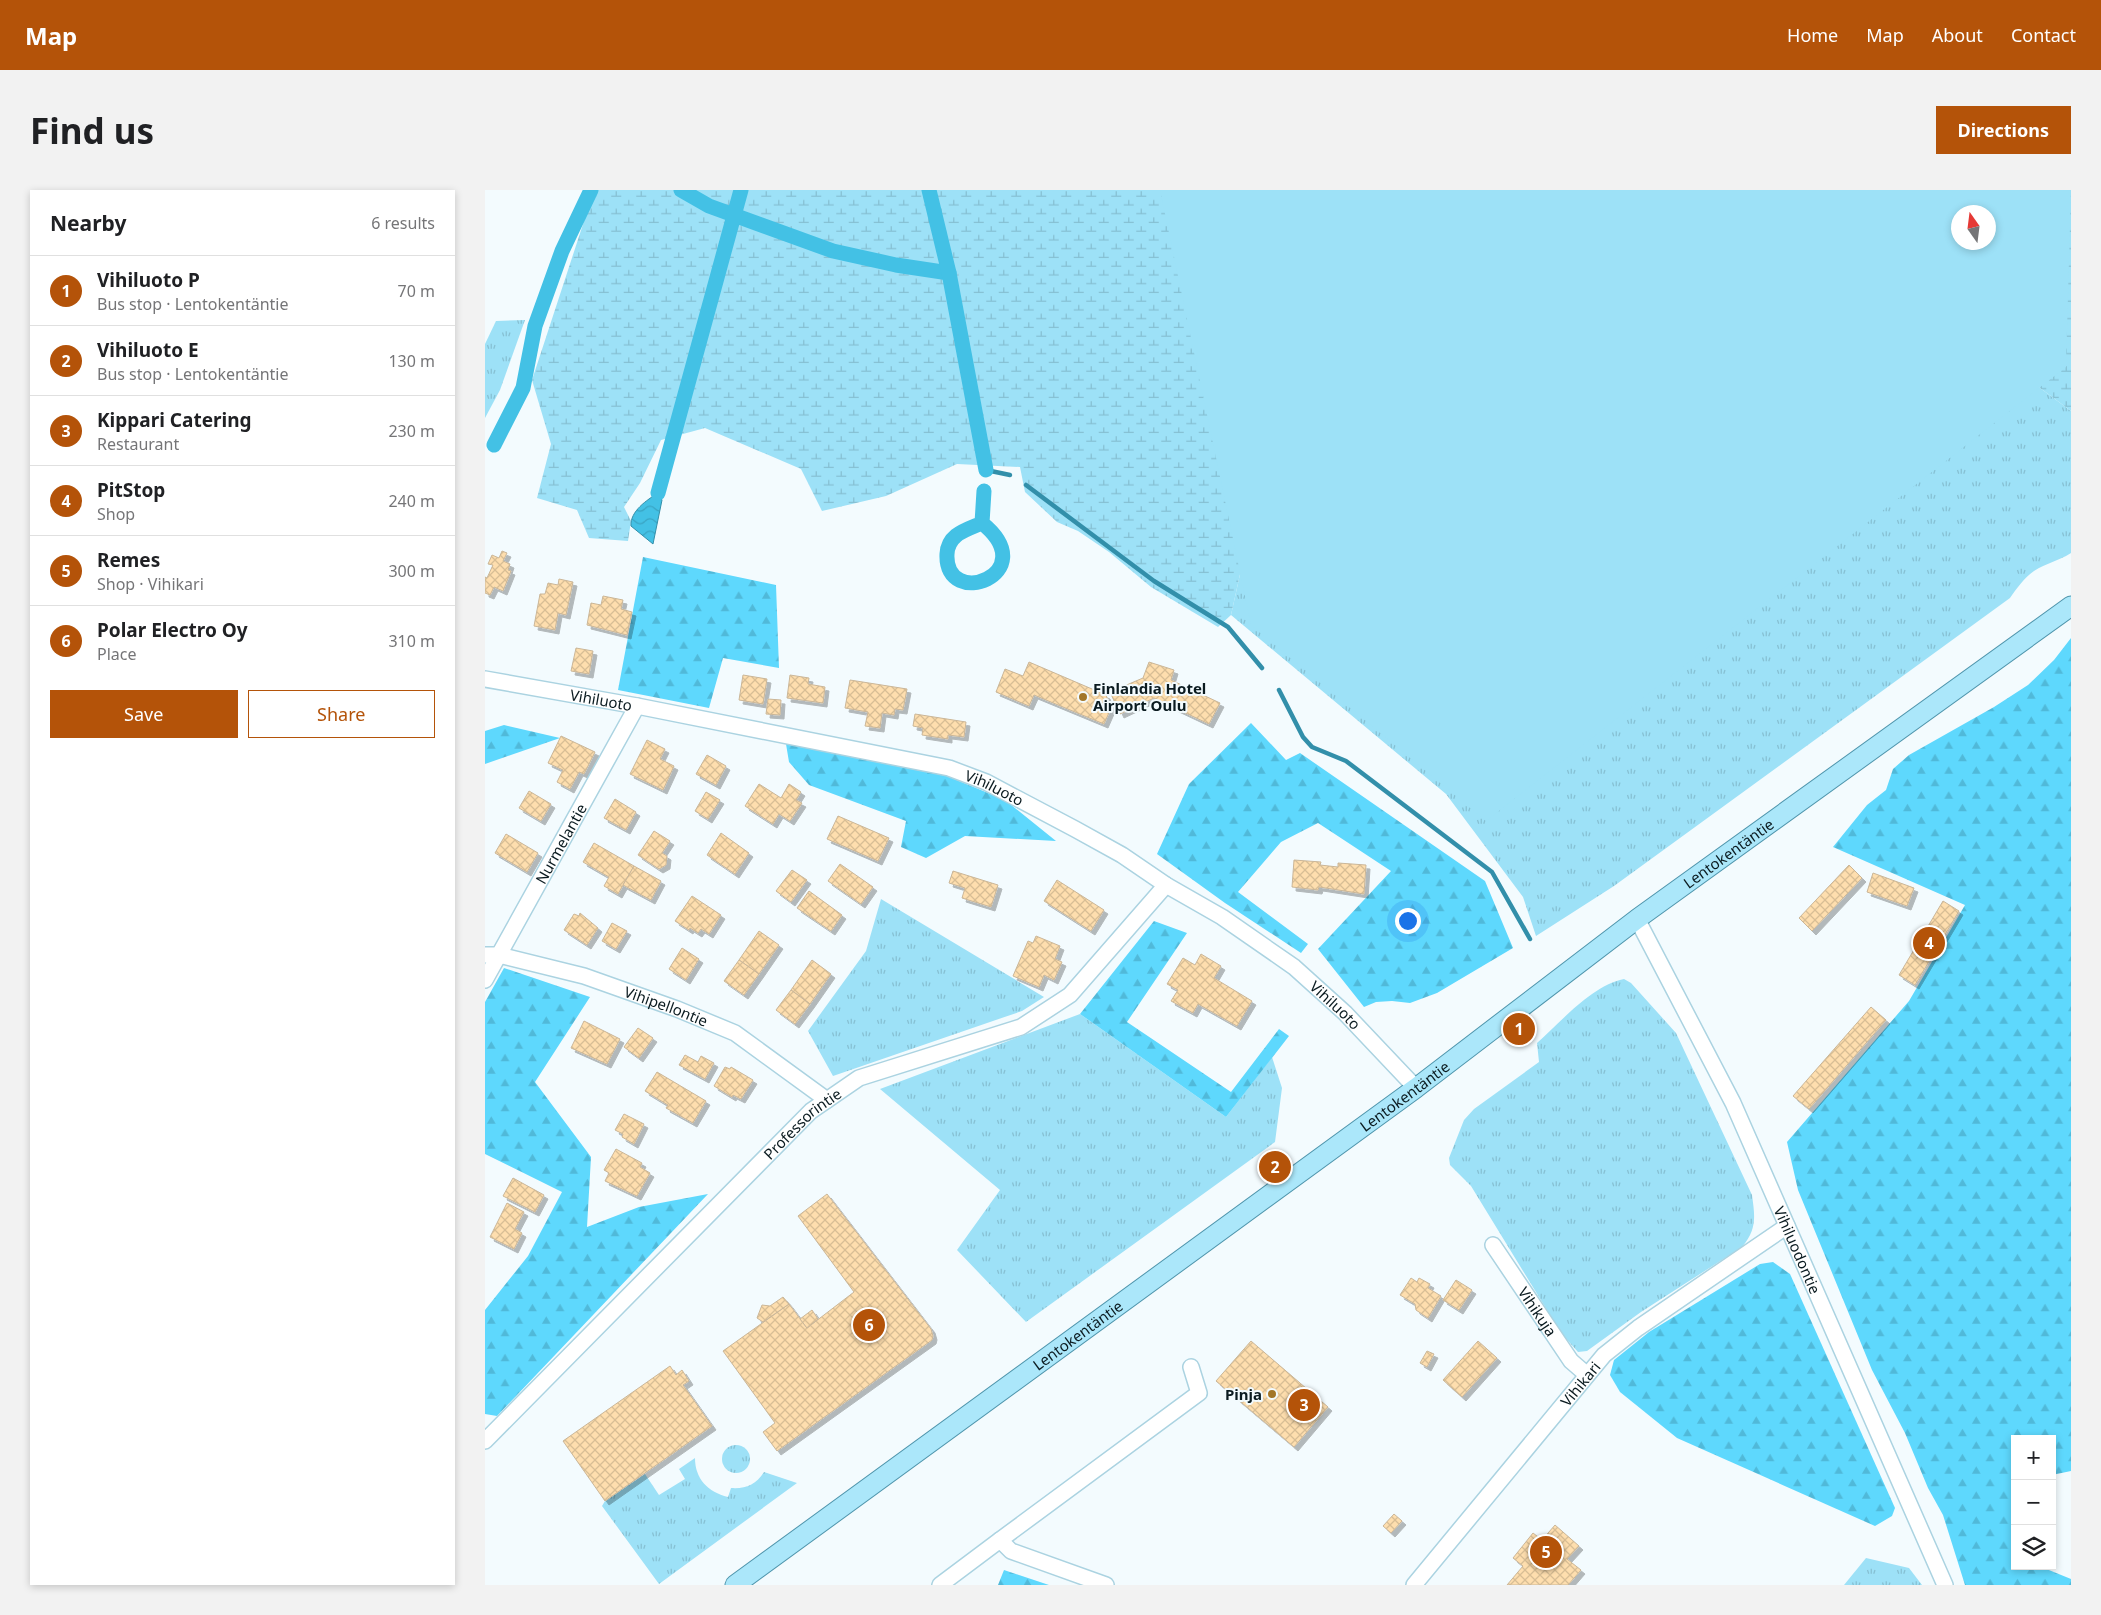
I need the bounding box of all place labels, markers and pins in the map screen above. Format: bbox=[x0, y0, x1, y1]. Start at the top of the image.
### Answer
place label: Finlandia Hotel Airport Oulu bbox=[1093, 678, 1206, 715]
marker: Finlandia Hotel Airport Oulu bbox=[1077, 691, 1089, 703]
pin: 4 bbox=[1913, 924, 1945, 962]
pin: 1 bbox=[1503, 1010, 1535, 1048]
pin: 2 bbox=[1259, 1148, 1291, 1186]
pin: 6 bbox=[853, 1306, 885, 1344]
place label: Pinja bbox=[1225, 1384, 1262, 1404]
pin: 3 bbox=[1288, 1386, 1320, 1424]
marker: Pinja bbox=[1266, 1388, 1278, 1400]
pin: 5 bbox=[1530, 1533, 1562, 1571]

